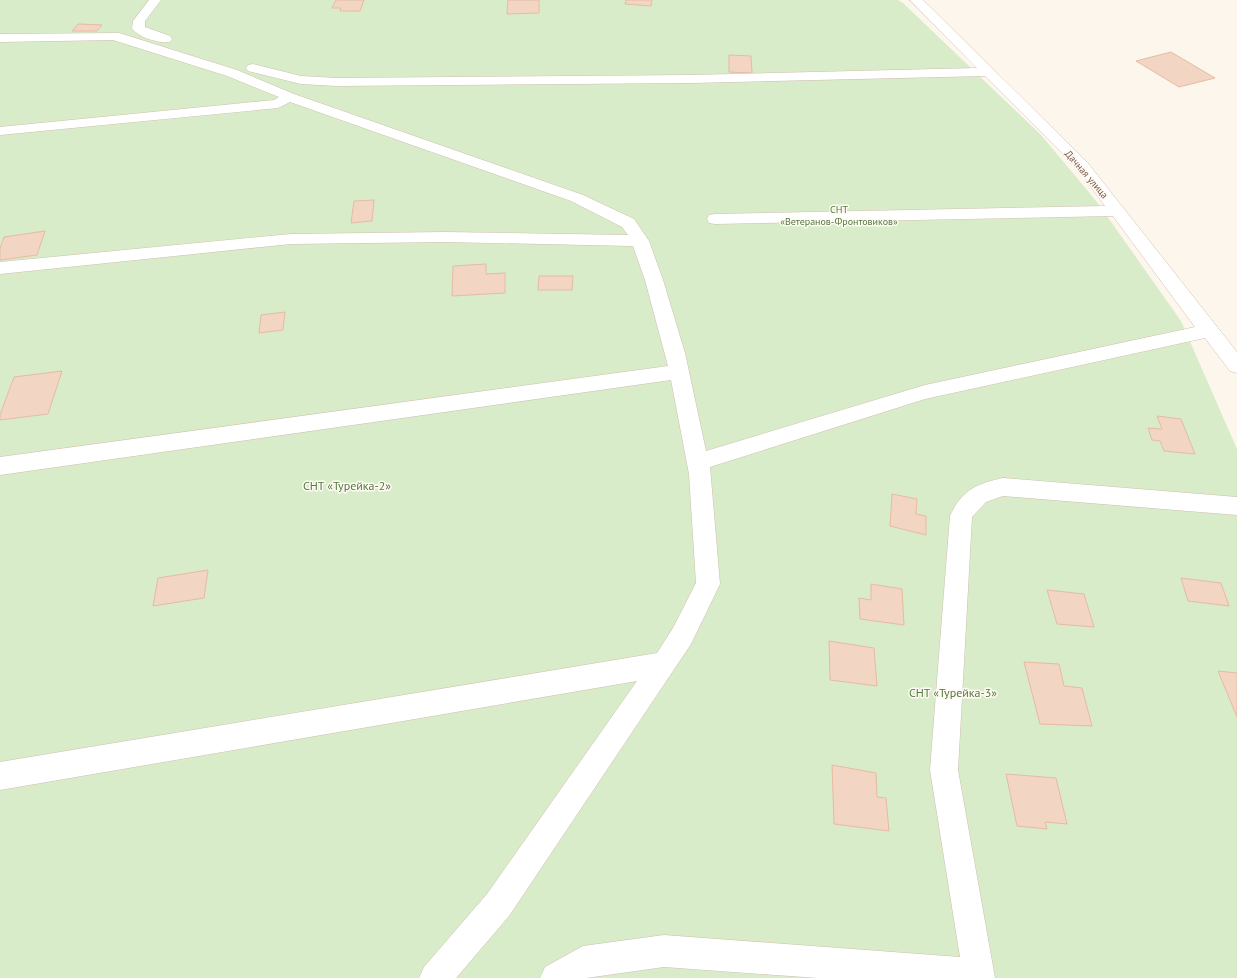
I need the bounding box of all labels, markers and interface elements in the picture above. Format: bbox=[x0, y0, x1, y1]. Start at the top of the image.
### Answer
street label: Дачная улица bbox=[1062, 148, 1111, 201]
park label: СНТ «Ветеранов-Фронтовиков» bbox=[780, 203, 898, 228]
park label: СНТ «Турейка-2» bbox=[303, 478, 391, 493]
park label: СНТ «Турейка-3» bbox=[909, 685, 997, 700]

